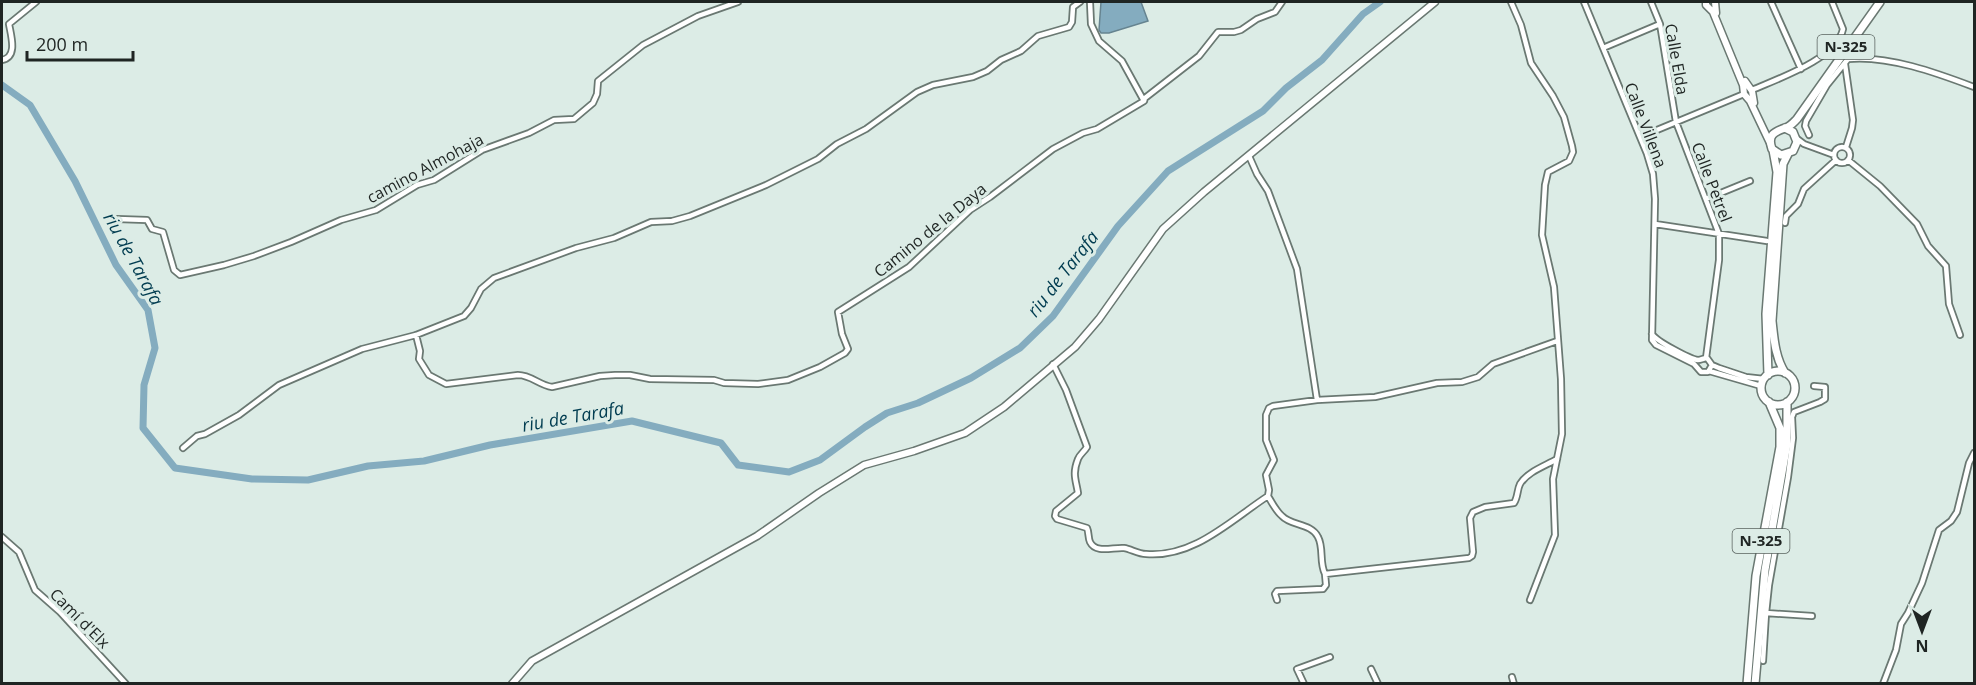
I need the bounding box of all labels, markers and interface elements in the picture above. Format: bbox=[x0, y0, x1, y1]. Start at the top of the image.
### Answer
street label: Calle Elda bbox=[1660, 22, 1694, 96]
scale bar bbox=[27, 24, 134, 62]
text: 200 m bbox=[36, 32, 88, 56]
road number: N-325 bbox=[1818, 35, 1874, 59]
street label: Calle Villena bbox=[1620, 79, 1672, 171]
street label: camino Almohaja bbox=[363, 128, 487, 208]
street label: Calle Petrel bbox=[1687, 139, 1737, 225]
street label: Camino de la Daya bbox=[869, 178, 991, 282]
water label: riu de Tarafa bbox=[98, 208, 169, 309]
water label: riu de Tarafa bbox=[1021, 225, 1103, 321]
water label: riu de Tarafa bbox=[520, 395, 626, 437]
road number: N-325 bbox=[1732, 529, 1790, 553]
street label: Camí d'Elx bbox=[45, 583, 115, 653]
north arrow bbox=[1892, 601, 1952, 661]
text: N bbox=[1915, 635, 1929, 657]

